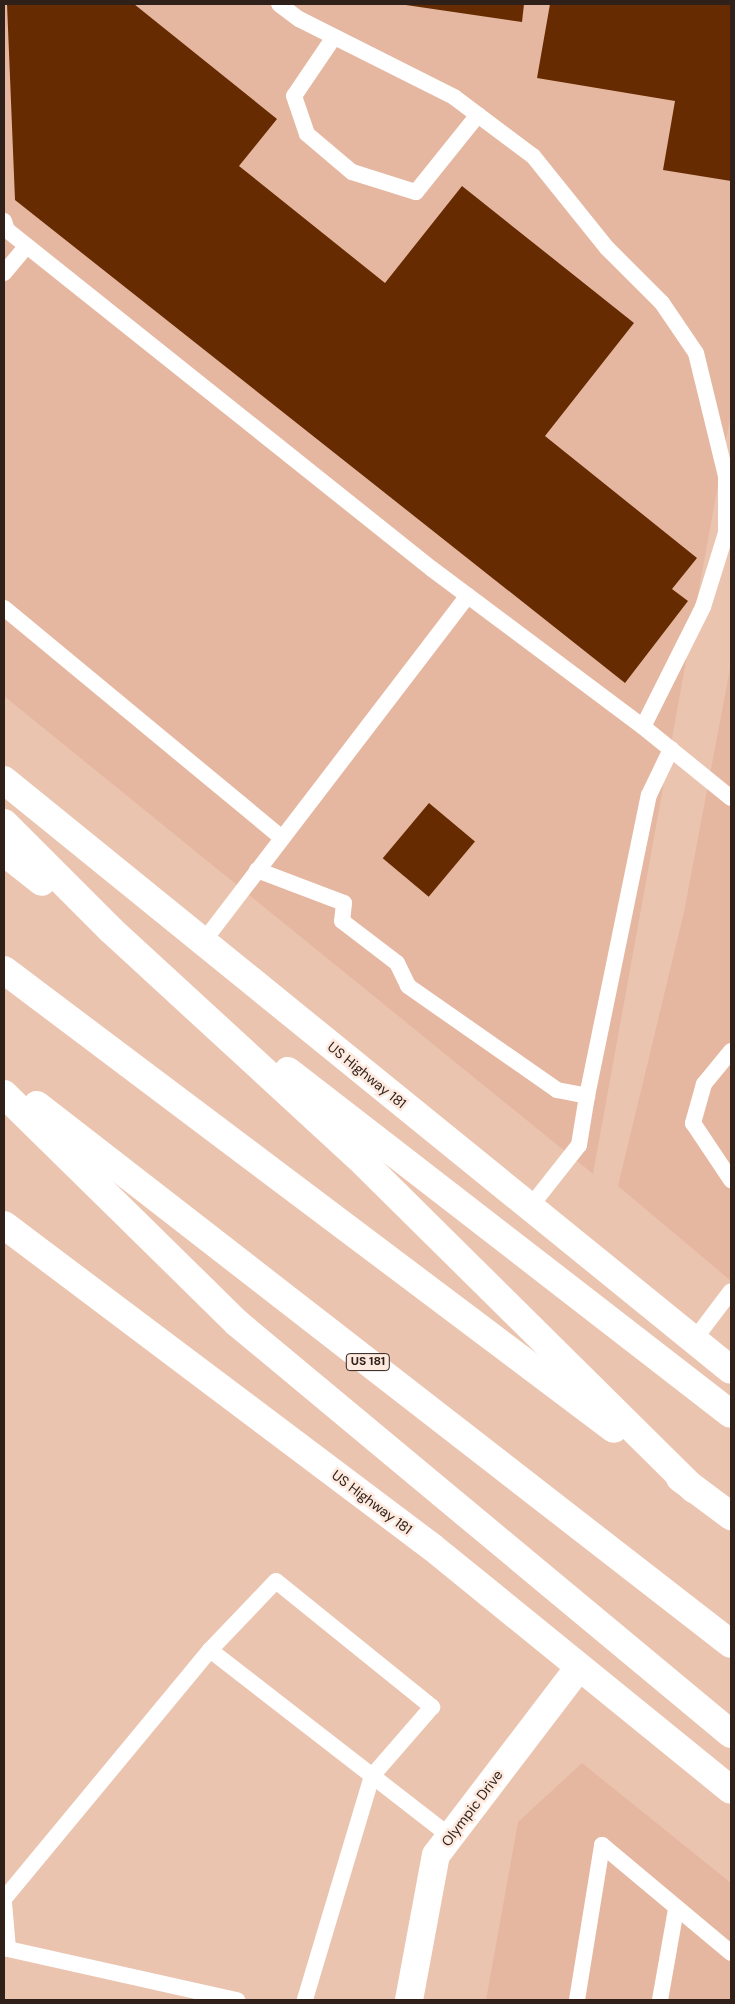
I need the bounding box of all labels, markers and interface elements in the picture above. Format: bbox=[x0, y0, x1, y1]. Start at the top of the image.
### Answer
street label: US Highway 181 bbox=[324, 1038, 410, 1112]
road number: US 181 bbox=[346, 1352, 390, 1371]
street label: US Highway 181 bbox=[329, 1466, 415, 1538]
street label: Olympic Drive bbox=[438, 1767, 506, 1849]

